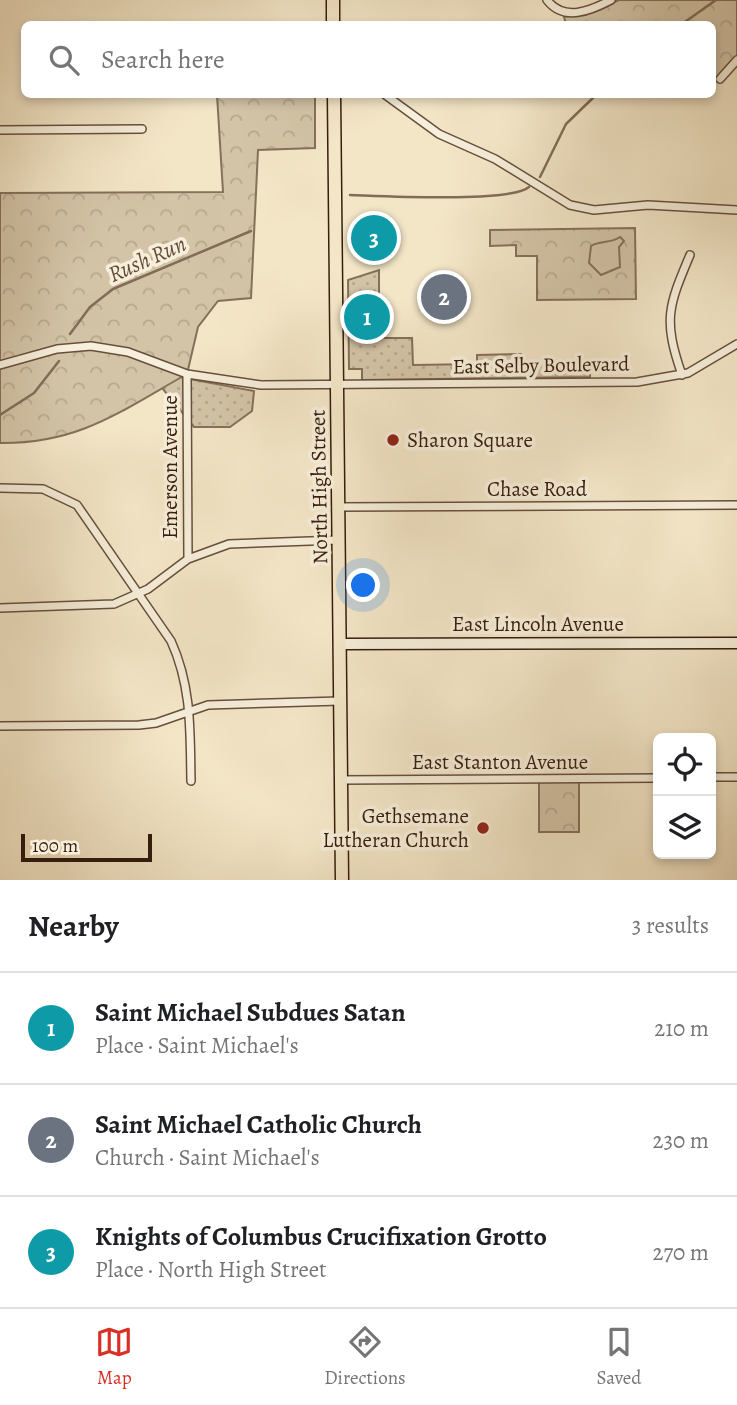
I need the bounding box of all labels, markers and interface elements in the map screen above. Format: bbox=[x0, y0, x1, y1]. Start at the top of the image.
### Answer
search box bbox=[21, 21, 716, 98]
icon: search bbox=[45, 41, 83, 79]
text: Search here bbox=[101, 42, 225, 77]
pin: 3 bbox=[351, 212, 397, 264]
water label: Rush Run bbox=[103, 228, 191, 290]
pin: 2 bbox=[421, 271, 467, 323]
pin: 1 bbox=[344, 291, 390, 343]
street label: East Selby Boulevard bbox=[452, 349, 630, 381]
street label: Emerson Avenue bbox=[156, 395, 184, 539]
street label: North High Street bbox=[304, 409, 334, 565]
place label: Sharon Square bbox=[407, 426, 533, 454]
marker: Sharon Square bbox=[385, 432, 401, 448]
street label: Chase Road bbox=[487, 475, 588, 503]
your location bbox=[346, 568, 380, 602]
street label: East Lincoln Avenue bbox=[452, 610, 624, 638]
map controls bbox=[653, 733, 716, 859]
button: locate bbox=[653, 733, 716, 796]
street label: East Stanton Avenue bbox=[412, 748, 588, 776]
button: layers bbox=[653, 796, 716, 859]
place label: Gethsemane Lutheran Church bbox=[322, 802, 469, 854]
marker: Gethsemane Lutheran Church bbox=[475, 820, 491, 836]
scale bar bbox=[21, 831, 152, 863]
text: 100 m bbox=[32, 833, 78, 859]
text: Nearby bbox=[28, 906, 119, 946]
text: 3 results bbox=[632, 910, 709, 941]
text: Saint Michael Subdues Satan bbox=[95, 995, 406, 1030]
text: 1 bbox=[47, 1013, 55, 1044]
text: 210 m bbox=[654, 1013, 709, 1044]
text: Place · Saint Michael's bbox=[95, 1030, 299, 1061]
text: Saint Michael Catholic Church bbox=[95, 1107, 422, 1142]
text: 2 bbox=[45, 1125, 57, 1156]
text: 230 m bbox=[653, 1125, 709, 1156]
text: Church · Saint Michael's bbox=[95, 1142, 320, 1173]
text: Knights of Columbus Crucifixation Grotto bbox=[95, 1219, 547, 1254]
text: 3 bbox=[46, 1237, 56, 1268]
text: 270 m bbox=[652, 1237, 709, 1268]
text: Place · North High Street bbox=[95, 1254, 327, 1285]
tab: Map bbox=[95, 1323, 133, 1391]
tab: Directions bbox=[324, 1323, 406, 1391]
tab: Saved bbox=[597, 1323, 642, 1391]

